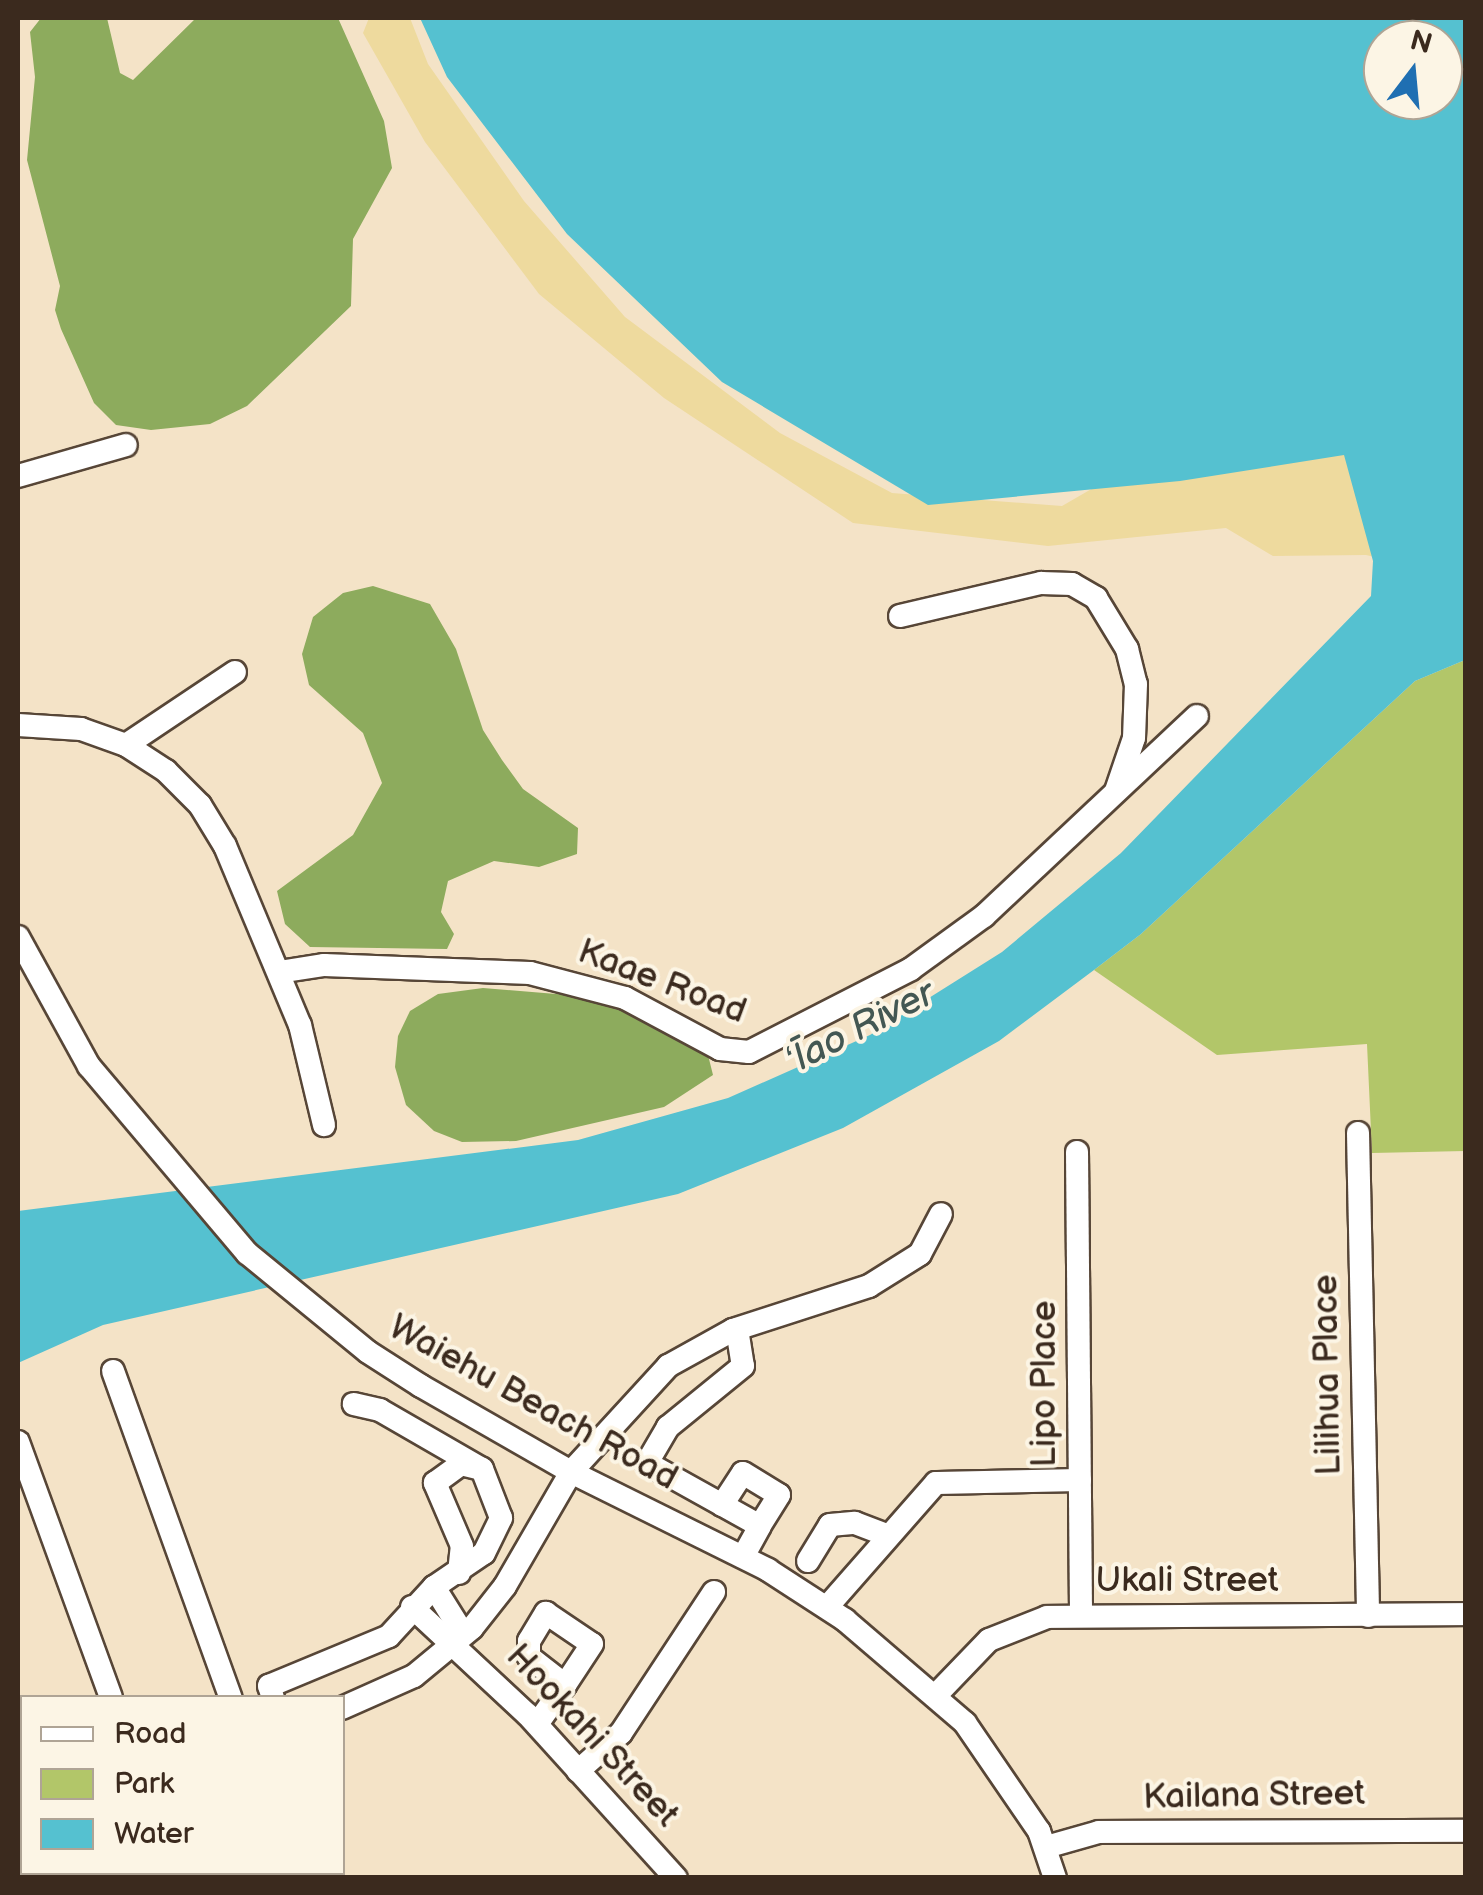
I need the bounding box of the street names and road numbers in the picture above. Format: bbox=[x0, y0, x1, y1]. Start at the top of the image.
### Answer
street label: Kaae Road bbox=[572, 931, 752, 1033]
street label: Lilihua Place bbox=[1305, 1274, 1351, 1476]
street label: Lipo Place bbox=[1024, 1301, 1066, 1467]
street label: Waiehu Beach Road bbox=[381, 1306, 685, 1500]
street label: Ukali Street bbox=[1095, 1560, 1279, 1602]
street label: Hookahi Street bbox=[497, 1636, 687, 1836]
street label: Kailana Street bbox=[1142, 1773, 1366, 1819]

